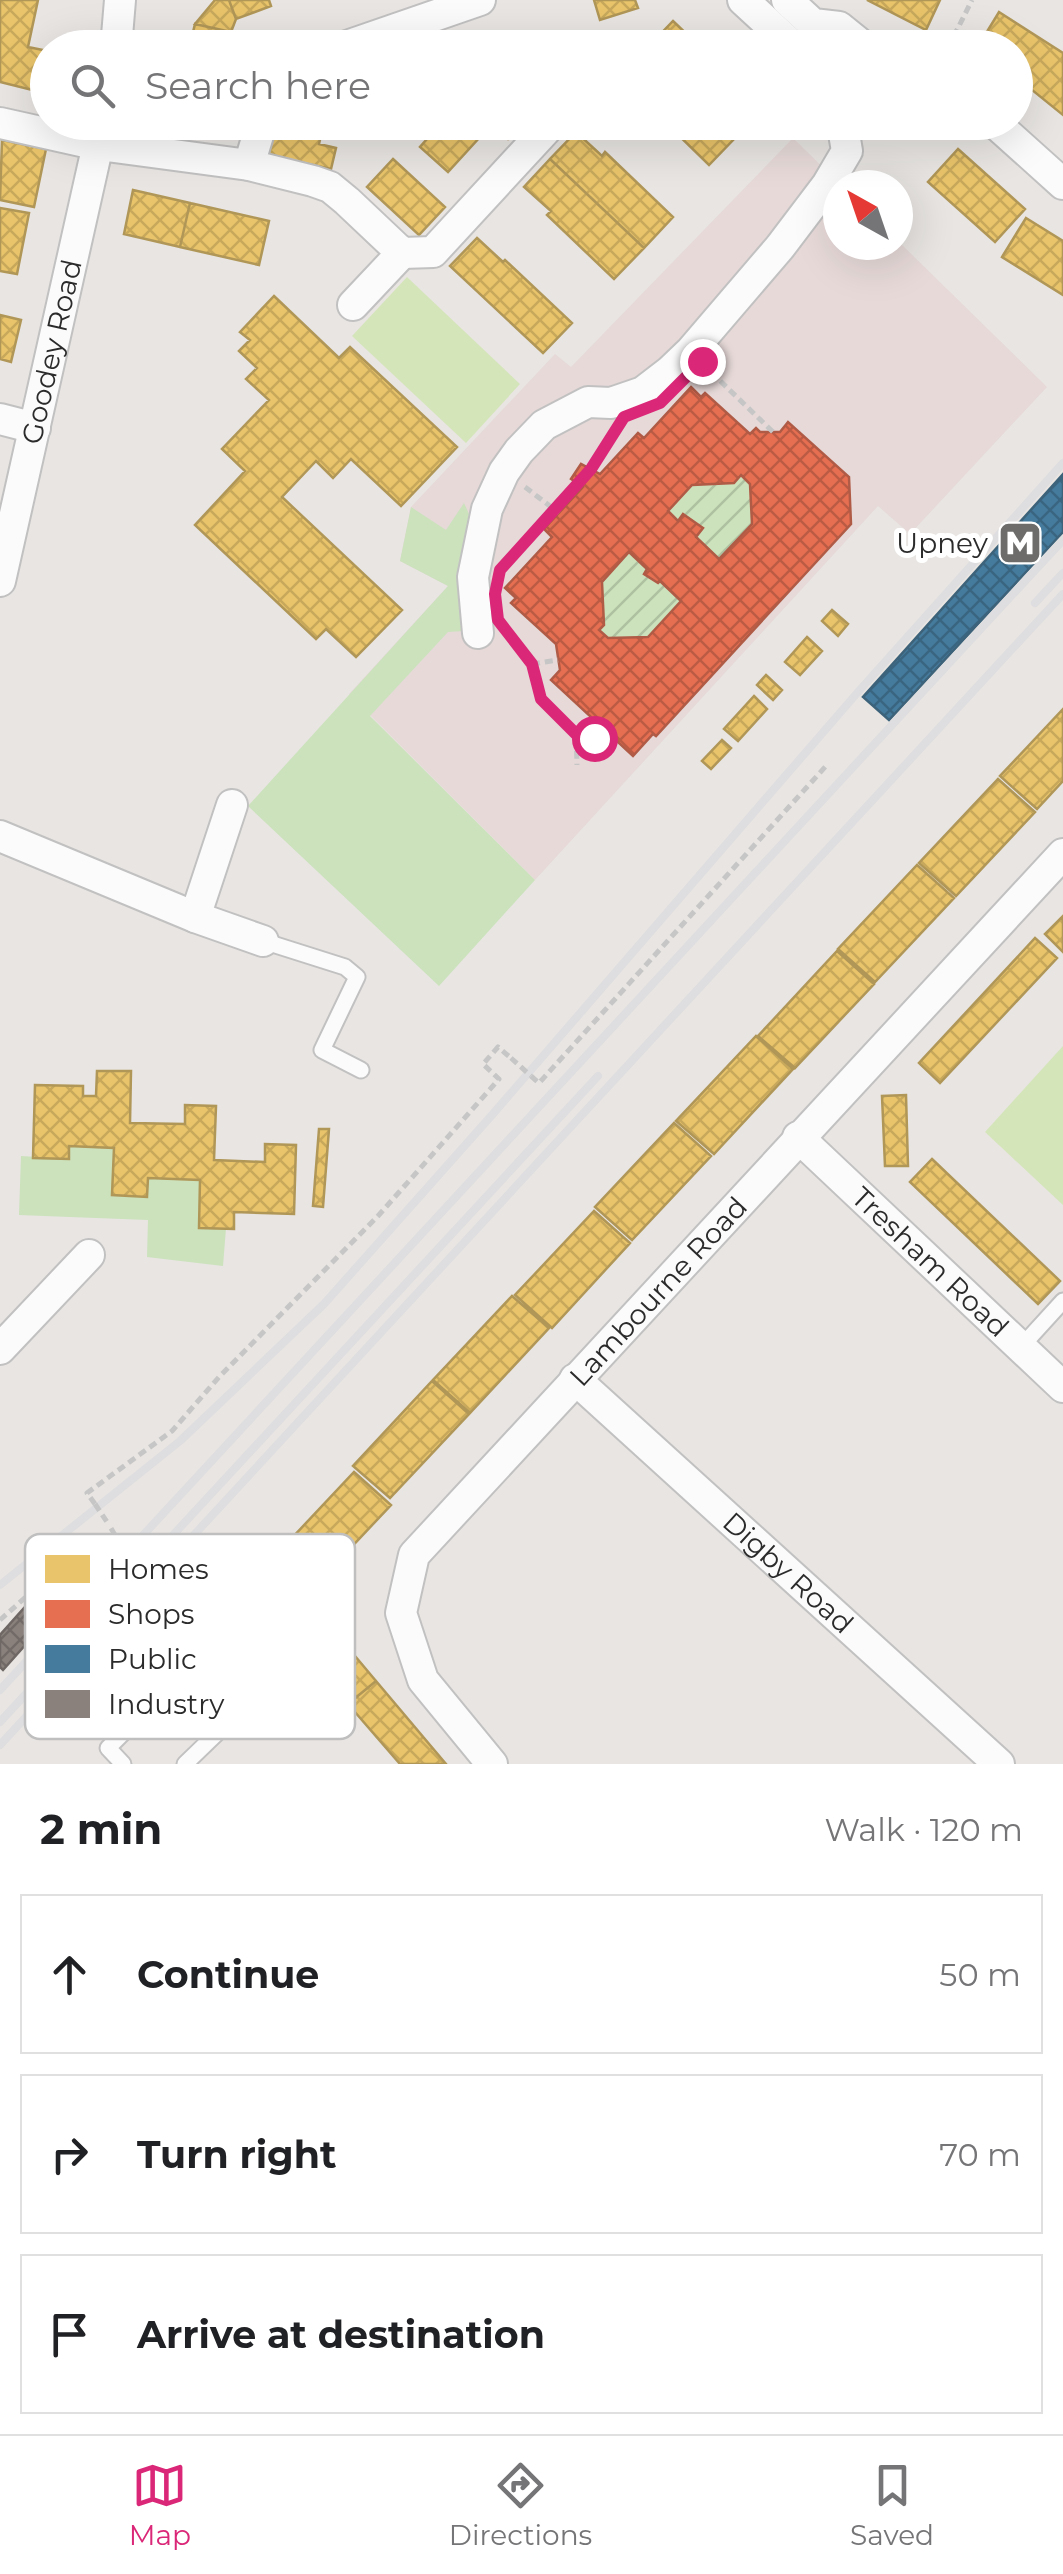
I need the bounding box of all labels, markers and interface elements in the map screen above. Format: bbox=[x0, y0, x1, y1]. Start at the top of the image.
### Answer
search box bbox=[30, 30, 1033, 140]
icon: search bbox=[65, 58, 120, 113]
text: Search here bbox=[145, 62, 371, 109]
north arrow bbox=[823, 170, 913, 260]
street label: Goodey Road bbox=[14, 256, 89, 447]
route end bbox=[680, 339, 726, 385]
metro station icon: Upney bbox=[997, 520, 1043, 566]
place label: Upney bbox=[896, 526, 989, 560]
route start bbox=[572, 716, 618, 762]
street label: Tresham Road bbox=[845, 1180, 1016, 1344]
street label: Lambourne Road bbox=[562, 1190, 754, 1393]
street label: Digby Road bbox=[716, 1505, 860, 1640]
legend bbox=[25, 1534, 355, 1739]
text: Homes bbox=[108, 1552, 209, 1586]
text: Shops bbox=[108, 1597, 194, 1631]
text: Public bbox=[108, 1642, 197, 1676]
text: Industry bbox=[108, 1687, 225, 1721]
text: 2 min bbox=[40, 1803, 162, 1855]
text: Walk · 120 m bbox=[825, 1810, 1023, 1849]
icon: ahead bbox=[42, 1947, 97, 2002]
text: Continue bbox=[137, 1951, 319, 1998]
text: 50 m bbox=[939, 1955, 1021, 1994]
icon: right bbox=[42, 2127, 97, 2182]
text: Turn right bbox=[137, 2131, 336, 2178]
text: 70 m bbox=[939, 2135, 1021, 2174]
icon: arrive bbox=[42, 2307, 97, 2362]
text: Arrive at destination bbox=[137, 2311, 545, 2358]
tab: Map bbox=[129, 2458, 191, 2552]
tab: Directions bbox=[449, 2458, 592, 2552]
tab: Saved bbox=[850, 2458, 934, 2552]

